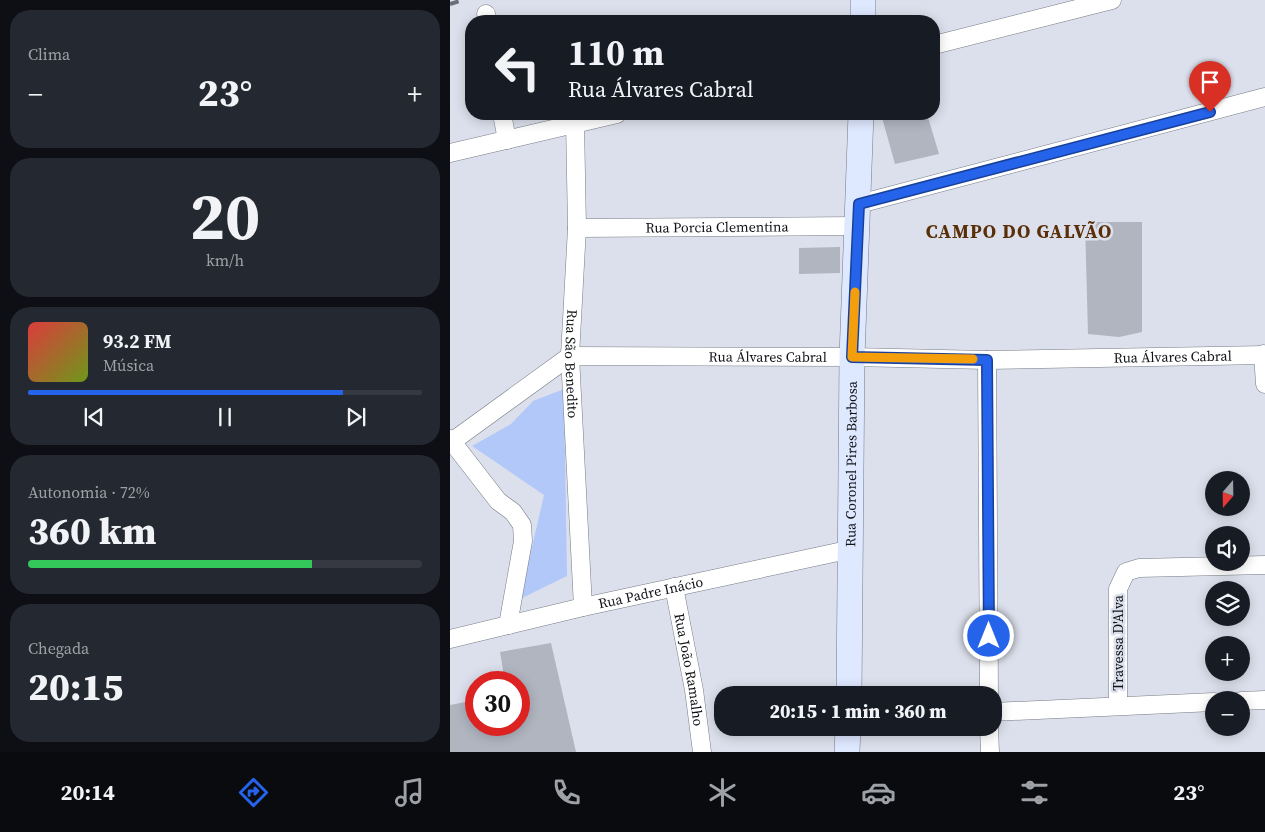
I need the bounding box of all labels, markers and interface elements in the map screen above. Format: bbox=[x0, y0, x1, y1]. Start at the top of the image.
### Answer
text: 110 m bbox=[568, 29, 664, 77]
icon: left bbox=[485, 35, 550, 100]
text: Clima bbox=[28, 43, 70, 65]
pin bbox=[1189, 61, 1231, 112]
text: 23° bbox=[198, 67, 252, 119]
icon: arrive bbox=[1196, 68, 1224, 96]
text: Rua Álvares Cabral bbox=[568, 74, 754, 104]
text: − bbox=[28, 75, 43, 113]
text: + bbox=[407, 75, 422, 113]
text: 20 bbox=[190, 172, 260, 261]
street label: Rua Porcia Clementina bbox=[645, 216, 790, 238]
district label: CAMPO DO GALVÃO bbox=[926, 218, 1112, 244]
text: km/h bbox=[206, 249, 244, 271]
street label: Rua São Benedito bbox=[560, 309, 583, 419]
text: 93.2 FM bbox=[103, 328, 172, 354]
street label: Rua Álvares Cabral bbox=[709, 346, 827, 367]
street label: Rua Álvares Cabral bbox=[1113, 346, 1232, 368]
text: Música bbox=[103, 354, 154, 376]
street label: Rua Coronel Pires Barbosa bbox=[840, 380, 862, 547]
icon: previous bbox=[80, 403, 108, 431]
icon: pause bbox=[211, 403, 239, 431]
icon: next bbox=[342, 403, 370, 431]
north arrow bbox=[1205, 471, 1250, 516]
map controls bbox=[1205, 471, 1250, 736]
text: Autonomia · 72% bbox=[28, 481, 150, 503]
text: 360 km bbox=[28, 505, 156, 557]
button: sound bbox=[1205, 526, 1250, 571]
street label: Rua Padre Inácio bbox=[596, 571, 705, 613]
button: layers bbox=[1205, 581, 1250, 626]
street label: Travessa D'Alva bbox=[1108, 594, 1128, 691]
position arrow bbox=[962, 609, 1014, 661]
street label: Rua João Ramalho bbox=[669, 611, 709, 728]
button: + bbox=[1205, 636, 1250, 681]
text: Chegada bbox=[28, 637, 89, 659]
text: 20:15 bbox=[28, 661, 123, 713]
speed limit sign: 30 bbox=[465, 671, 530, 736]
button: − bbox=[1205, 691, 1250, 736]
text: 20:15 · 1 min · 360 m bbox=[769, 698, 947, 724]
icon: directions bbox=[236, 775, 271, 810]
icon: music bbox=[392, 775, 427, 810]
icon: phone bbox=[549, 775, 584, 810]
icon: climate bbox=[705, 775, 740, 810]
icon: car bbox=[861, 775, 896, 810]
icon: filters bbox=[1017, 775, 1052, 810]
text: 20:14 bbox=[61, 777, 115, 807]
text: 23° bbox=[1173, 777, 1204, 807]

